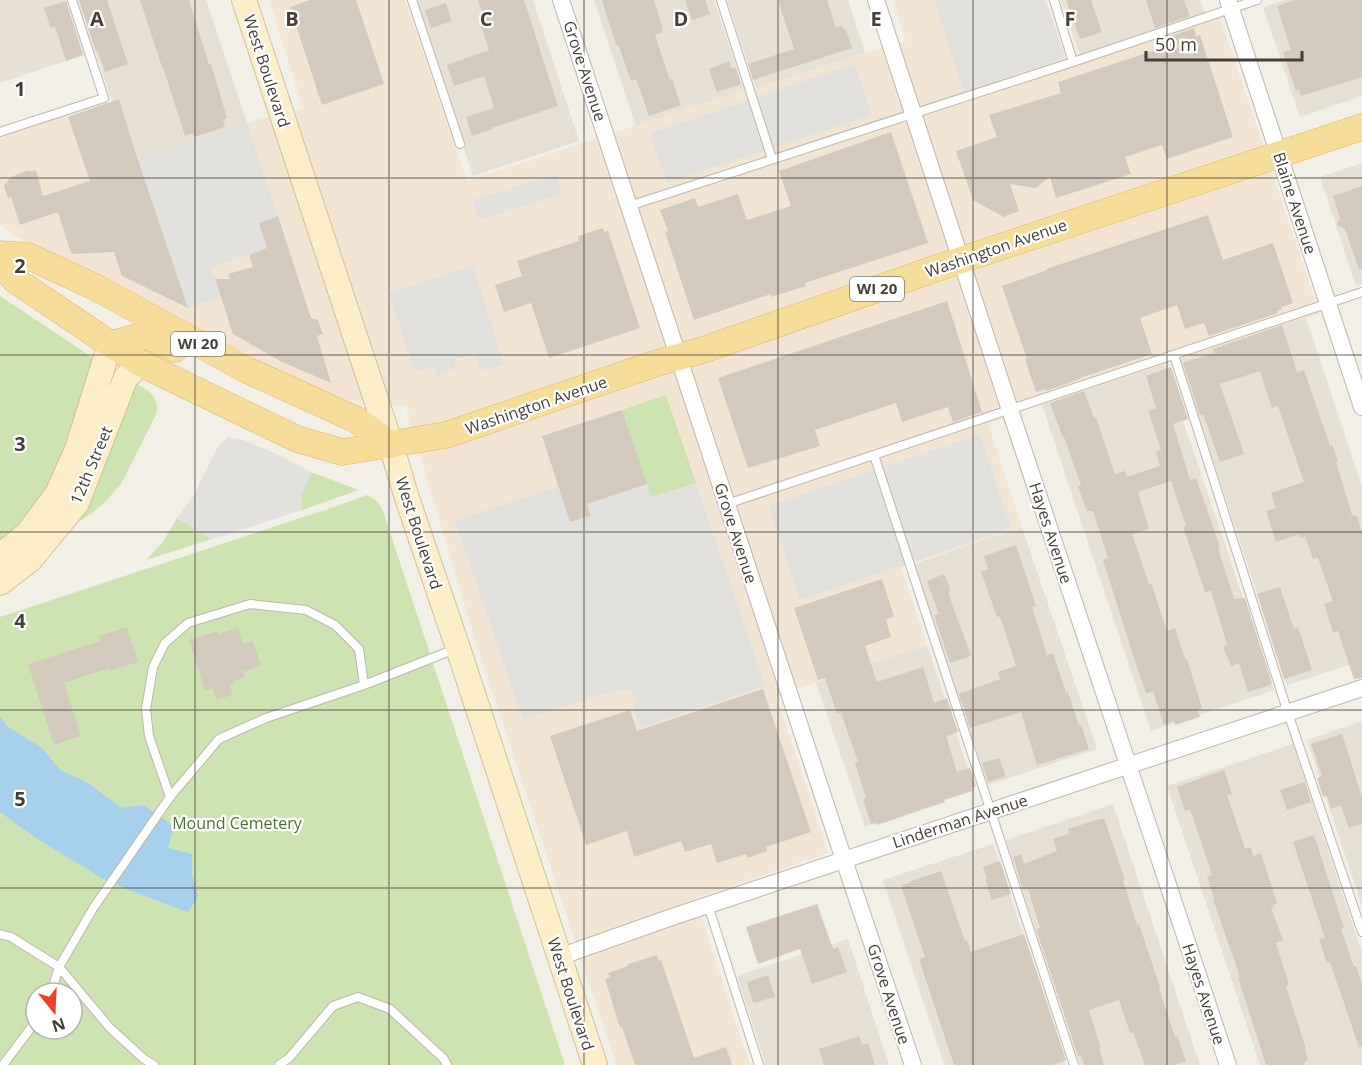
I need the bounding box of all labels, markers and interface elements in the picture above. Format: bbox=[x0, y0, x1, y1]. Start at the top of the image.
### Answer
text: A bbox=[90, 5, 104, 32]
text: C bbox=[480, 5, 493, 32]
text: D bbox=[674, 5, 688, 32]
text: E bbox=[870, 5, 882, 32]
text: F bbox=[1065, 5, 1075, 32]
street label: West Boulevard bbox=[240, 12, 294, 130]
street label: Grove Avenue bbox=[558, 18, 612, 124]
scale bar bbox=[1146, 24, 1302, 62]
text: 50 m bbox=[1155, 32, 1197, 56]
text: 1 bbox=[14, 75, 26, 102]
street label: Blaine Avenue bbox=[1268, 149, 1322, 257]
street label: Washington Avenue bbox=[922, 213, 1070, 283]
text: 2 bbox=[14, 252, 26, 279]
road number: WI 20 bbox=[850, 277, 904, 301]
road number: WI 20 bbox=[171, 332, 225, 356]
street label: Washington Avenue bbox=[462, 370, 610, 440]
street label: 12th Street bbox=[65, 422, 117, 507]
text: 3 bbox=[14, 430, 26, 457]
street label: West Boulevard bbox=[390, 474, 448, 592]
street label: Grove Avenue bbox=[709, 480, 763, 586]
street label: Hayes Avenue bbox=[1024, 480, 1078, 586]
text: 4 bbox=[14, 607, 26, 634]
text: 5 bbox=[14, 785, 26, 812]
street label: Linderman Avenue bbox=[890, 789, 1030, 853]
park label: Mound Cemetery bbox=[172, 812, 303, 834]
street label: West Boulevard bbox=[542, 935, 600, 1053]
street label: Grove Avenue bbox=[862, 941, 916, 1047]
street label: Hayes Avenue bbox=[1177, 941, 1231, 1047]
north arrow bbox=[24, 981, 84, 1041]
text: N bbox=[49, 1013, 68, 1038]

